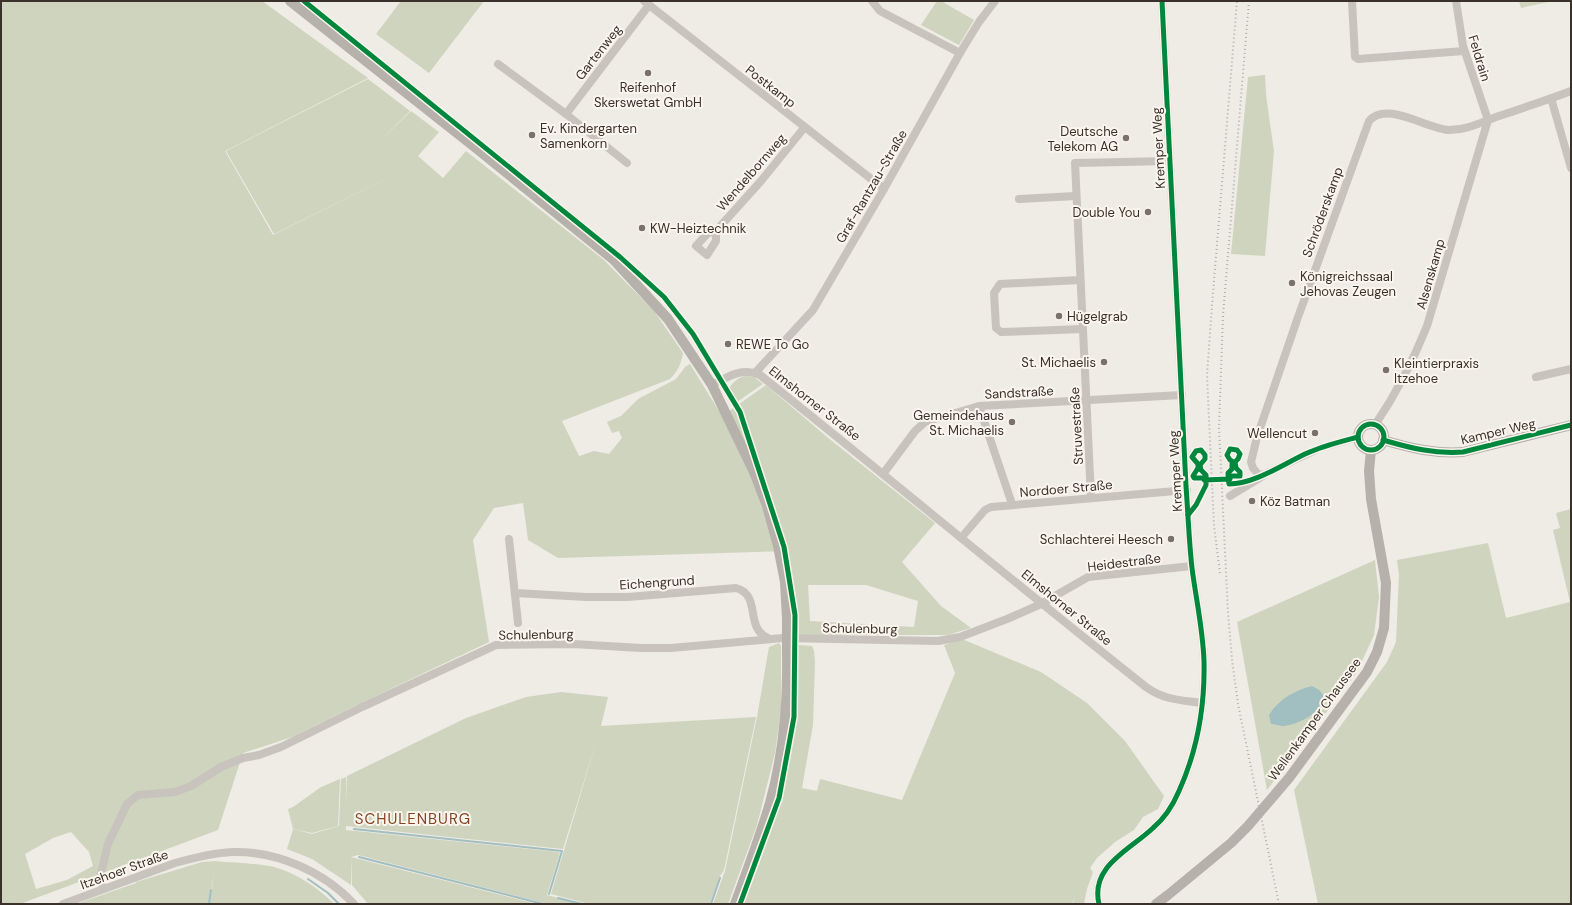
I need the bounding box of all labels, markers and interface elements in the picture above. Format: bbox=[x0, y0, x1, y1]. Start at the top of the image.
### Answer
street label: Gartenweg bbox=[571, 21, 625, 83]
street label: Feldrain bbox=[1464, 33, 1495, 83]
street label: Postkamp bbox=[742, 61, 799, 111]
marker: Reifenhof Skerswetat GmbH bbox=[643, 68, 653, 78]
place label: Reifenhof Skerswetat GmbH bbox=[594, 79, 702, 111]
street label: Kremper Weg bbox=[1148, 107, 1169, 189]
place label: Ev. Kindergarten Samenkorn bbox=[540, 120, 637, 152]
place label: Deutsche Telekom AG bbox=[1047, 123, 1118, 155]
street label: Graf-Rantzau-Straße bbox=[832, 126, 911, 246]
marker: Ev. Kindergarten Samenkorn bbox=[527, 130, 537, 140]
street label: Wendelbornweg bbox=[713, 130, 790, 215]
marker: Deutsche Telekom AG bbox=[1121, 133, 1131, 143]
street label: Schröderskamp bbox=[1298, 165, 1347, 260]
place label: Double You bbox=[1072, 204, 1140, 221]
marker: Double You bbox=[1143, 207, 1153, 217]
place label: KW-Heiztechnik bbox=[650, 220, 747, 237]
marker: KW-Heiztechnik bbox=[637, 223, 647, 233]
street label: Alsenskamp bbox=[1412, 237, 1449, 311]
place label: Königreichssaal Jehovas Zeugen bbox=[1300, 268, 1396, 300]
marker: Königreichssaal Jehovas Zeugen bbox=[1287, 278, 1297, 288]
place label: Hügelgrab bbox=[1067, 308, 1128, 325]
marker: Hügelgrab bbox=[1054, 311, 1064, 321]
place label: REWE To Go bbox=[736, 336, 810, 353]
marker: REWE To Go bbox=[723, 339, 733, 349]
place label: St. Michaelis bbox=[1021, 354, 1096, 371]
place label: Kleintierpraxis Itzehoe bbox=[1394, 355, 1479, 387]
marker: St. Michaelis bbox=[1099, 357, 1109, 367]
street label: Elmshorner Straße bbox=[765, 362, 864, 445]
marker: Kleintierpraxis Itzehoe bbox=[1381, 365, 1391, 375]
street label: Sandstraße bbox=[984, 382, 1054, 403]
street label: Struvestraße bbox=[1066, 387, 1087, 465]
place label: Gemeindehaus St. Michaelis bbox=[913, 407, 1004, 439]
street label: Kamper Weg bbox=[1459, 415, 1537, 448]
marker: Gemeindehaus St. Michaelis bbox=[1007, 417, 1017, 427]
place label: Wellencut bbox=[1247, 425, 1307, 442]
marker: Wellencut bbox=[1310, 428, 1320, 438]
street label: Kremper Weg bbox=[1165, 430, 1186, 512]
street label: Nordoer Straße bbox=[1019, 476, 1113, 501]
place label: Köz Batman bbox=[1260, 493, 1330, 510]
marker: Köz Batman bbox=[1247, 496, 1257, 506]
place label: Schlachterei Heesch bbox=[1040, 531, 1163, 548]
marker: Schlachterei Heesch bbox=[1166, 534, 1176, 544]
street label: Heidestraße bbox=[1086, 550, 1162, 575]
street label: Elmshorner Straße bbox=[1018, 566, 1115, 649]
street label: Eichengrund bbox=[619, 571, 695, 594]
street label: Schulenburg bbox=[822, 619, 898, 638]
street label: Schulenburg bbox=[498, 625, 574, 644]
street label: Wellenkamper Chaussee bbox=[1264, 654, 1365, 784]
district label: SCHULENBURG bbox=[355, 809, 471, 829]
street label: Itzehoer Straße bbox=[78, 846, 171, 893]

